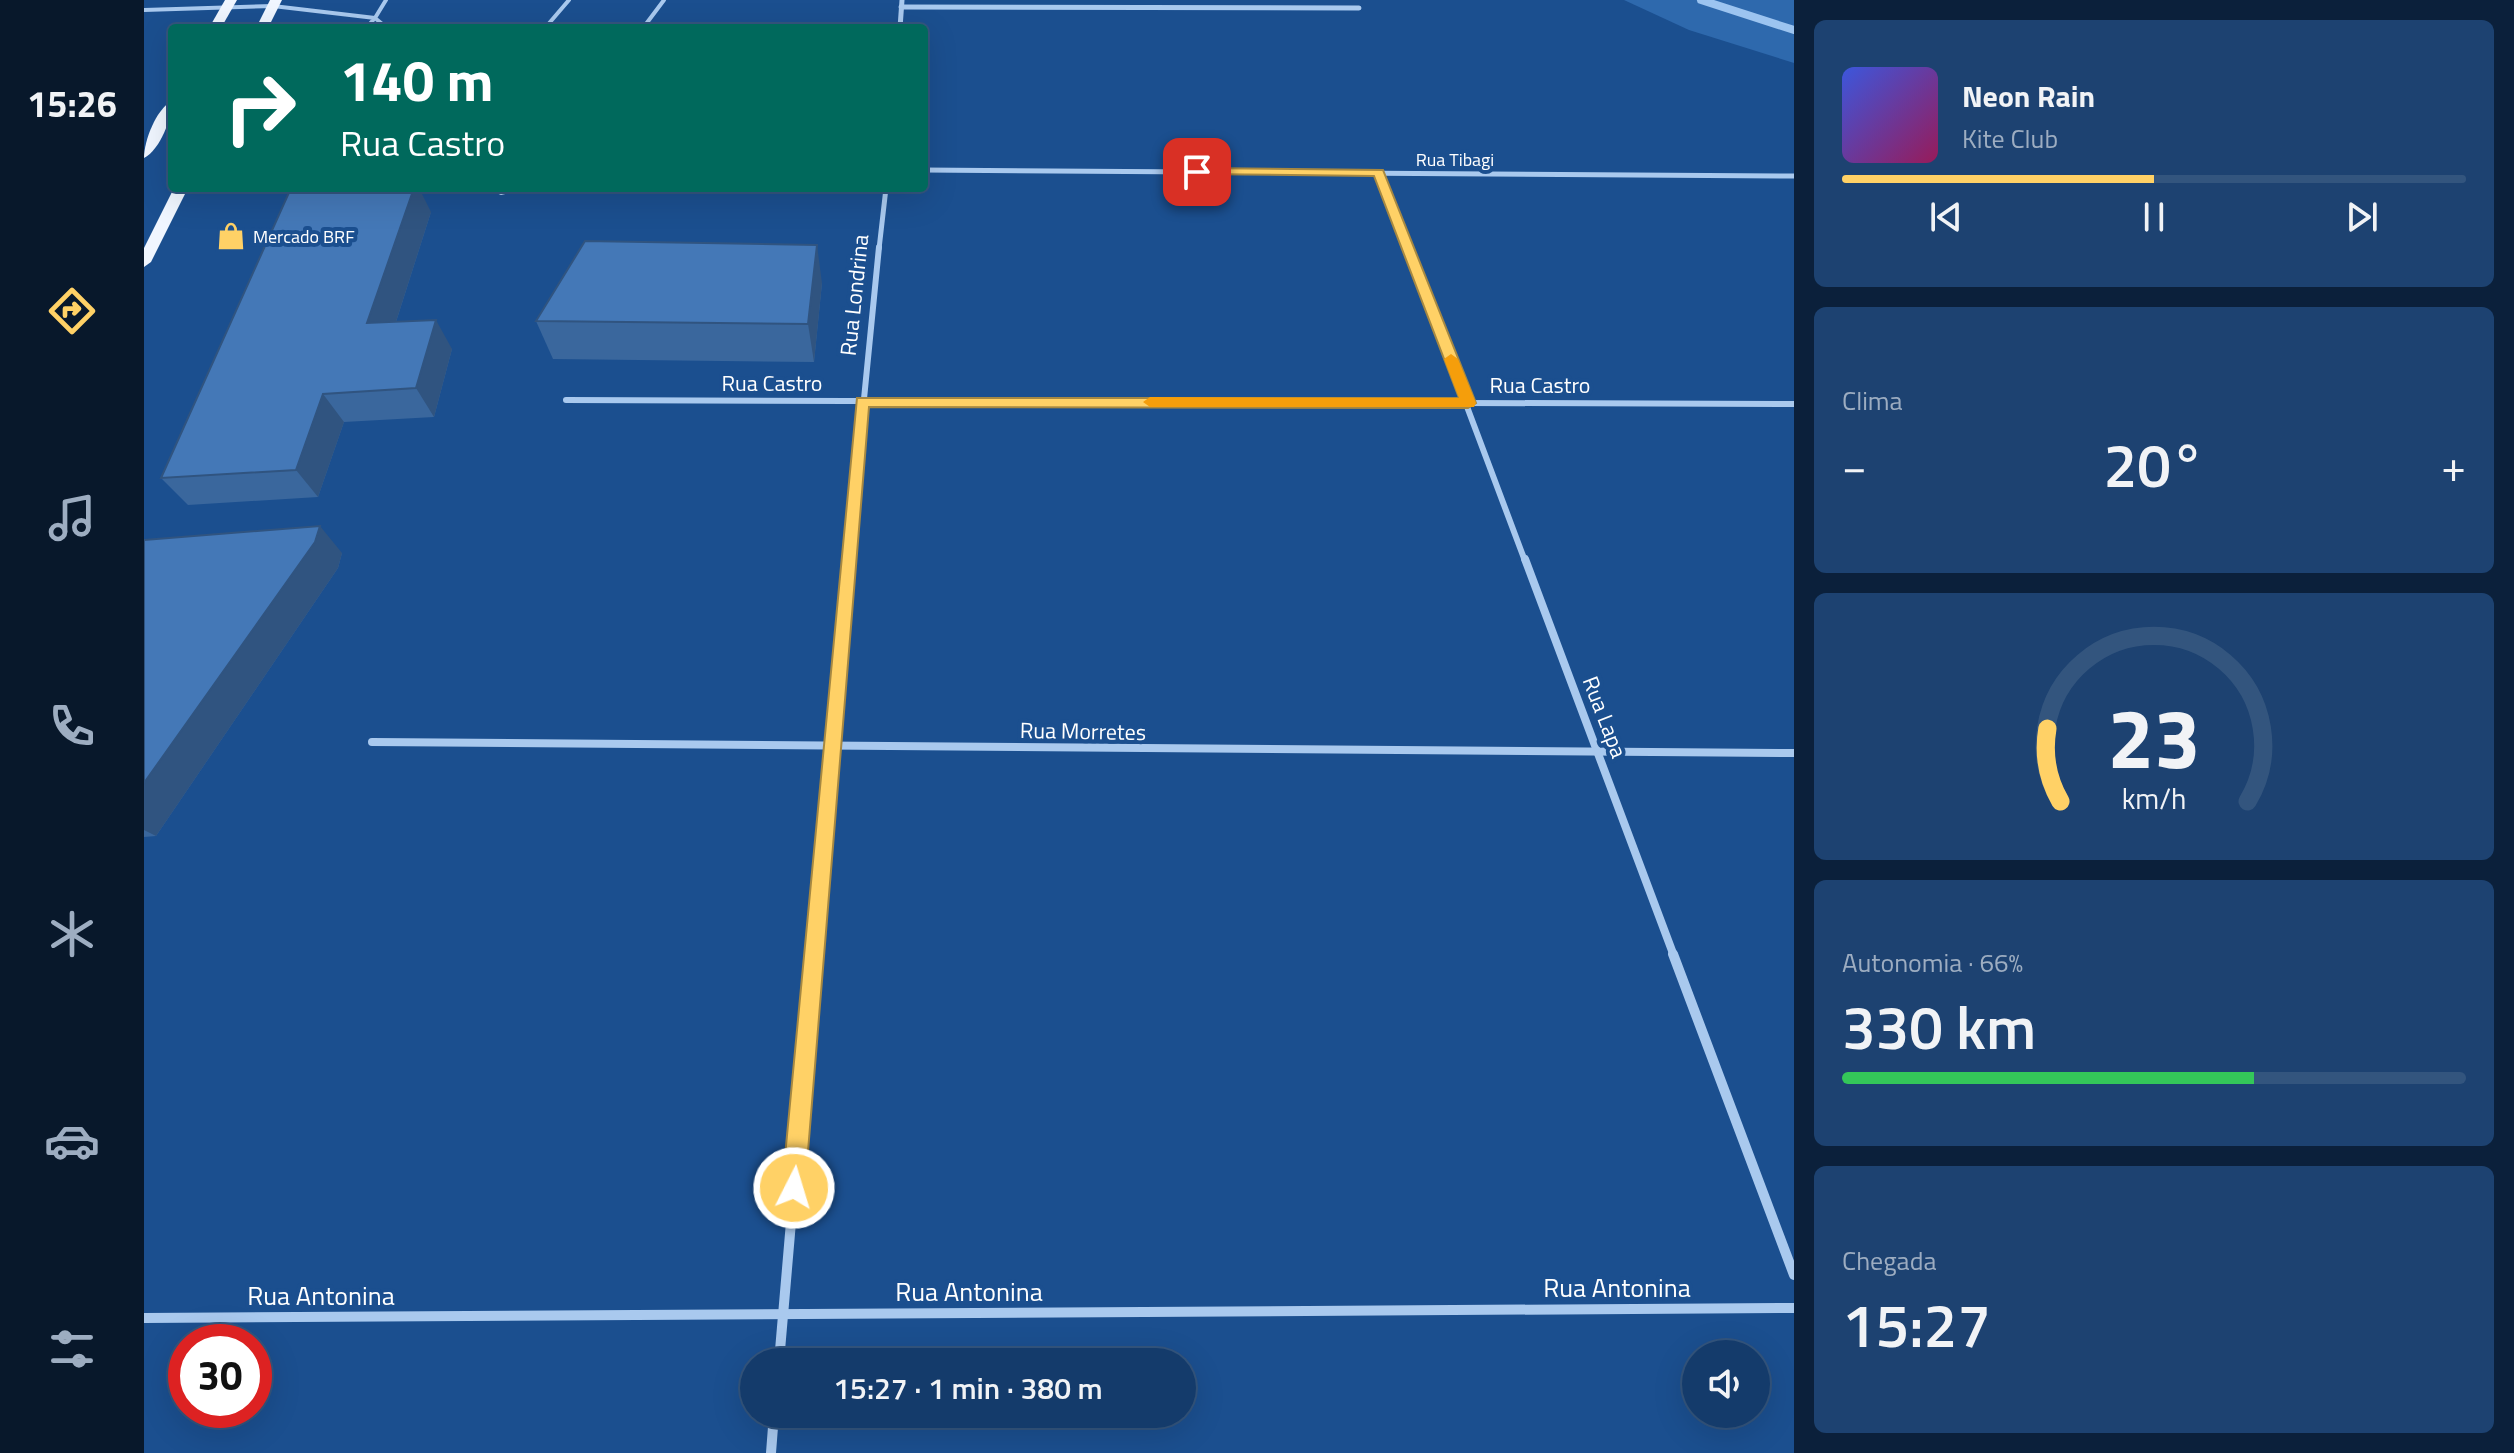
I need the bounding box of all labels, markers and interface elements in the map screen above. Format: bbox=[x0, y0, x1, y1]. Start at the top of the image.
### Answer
text: 140 m bbox=[340, 38, 493, 123]
icon: right bbox=[208, 56, 312, 160]
text: Neon Rain bbox=[1962, 73, 2095, 119]
text: 15:26 bbox=[27, 76, 117, 131]
text: Rua Castro bbox=[340, 115, 505, 170]
text: Kite Club bbox=[1962, 119, 2058, 158]
pin bbox=[1163, 138, 1231, 206]
street label: Rua Tibagi bbox=[1416, 146, 1494, 173]
icon: arrive bbox=[1175, 150, 1219, 194]
icon: previous bbox=[1924, 195, 1968, 239]
icon: pause bbox=[2132, 195, 2176, 239]
icon: next bbox=[2340, 195, 2384, 239]
shop icon: Mercado BRF bbox=[216, 221, 246, 251]
place label: Mercado BRF bbox=[253, 223, 355, 250]
street label: Rua Londrina bbox=[831, 233, 877, 357]
icon: directions bbox=[44, 283, 100, 339]
street label: Rua Castro bbox=[722, 366, 822, 400]
street label: Rua Castro bbox=[1490, 368, 1590, 402]
text: Clima bbox=[1842, 381, 1903, 420]
text: 20° bbox=[2104, 419, 2204, 510]
text: − bbox=[1842, 432, 1867, 499]
text: + bbox=[2441, 432, 2466, 499]
icon: music bbox=[44, 490, 100, 546]
street label: Rua Lapa bbox=[1574, 671, 1636, 763]
text: 23 bbox=[2107, 674, 2201, 800]
icon: phone bbox=[44, 698, 100, 754]
street label: Rua Morretes bbox=[1020, 713, 1146, 749]
text: km/h bbox=[2122, 778, 2186, 821]
icon: climate bbox=[44, 906, 100, 962]
text: Autonomia · 66% bbox=[1842, 943, 2023, 982]
text: 330 km bbox=[1842, 981, 2036, 1072]
icon: car bbox=[44, 1113, 100, 1169]
position arrow bbox=[752, 1146, 836, 1230]
text: Chegada bbox=[1842, 1241, 1936, 1280]
street label: Rua Antonina bbox=[1543, 1268, 1691, 1307]
street label: Rua Antonina bbox=[895, 1272, 1043, 1311]
street label: Rua Antonina bbox=[247, 1276, 395, 1315]
text: 15:27 bbox=[1842, 1279, 1991, 1370]
icon: filters bbox=[44, 1321, 100, 1377]
speed limit sign: 30 bbox=[168, 1324, 272, 1428]
map controls bbox=[1682, 1340, 1770, 1428]
button: sound bbox=[1682, 1340, 1770, 1428]
text: 15:27 · 1 min · 380 m bbox=[833, 1365, 1103, 1411]

